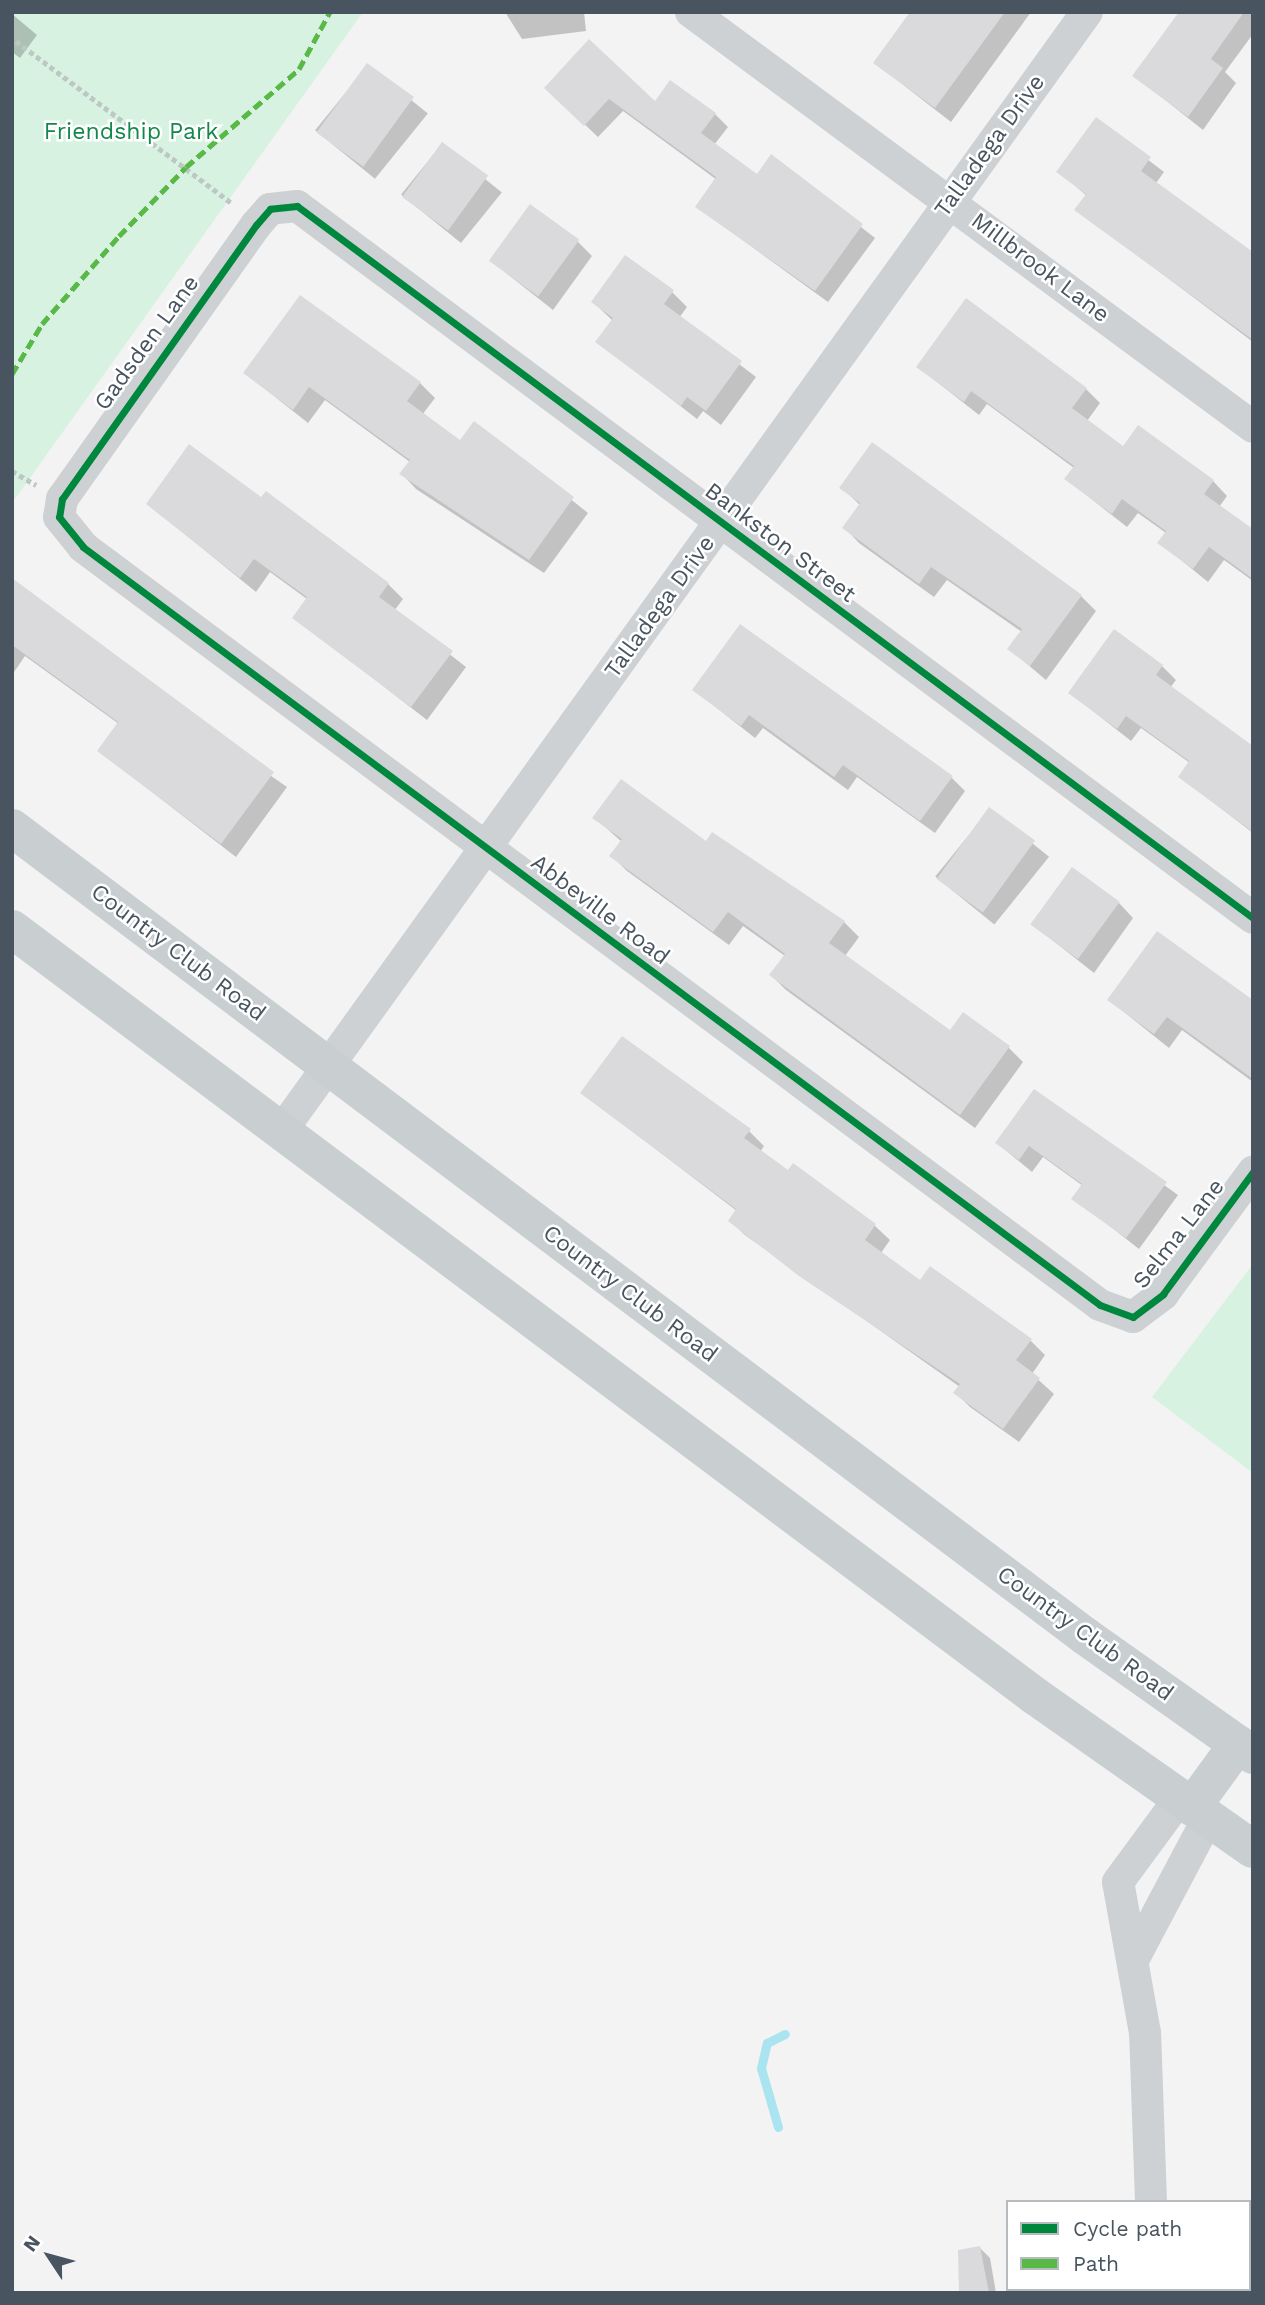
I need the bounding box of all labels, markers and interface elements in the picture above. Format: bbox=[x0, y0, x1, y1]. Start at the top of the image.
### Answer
street label: Talladega Drive bbox=[929, 69, 1051, 223]
park label: Friendship Park bbox=[44, 118, 218, 146]
street label: Millbrook Lane bbox=[965, 207, 1115, 329]
street label: Gadsden Lane bbox=[89, 270, 205, 416]
street label: Bankston Street bbox=[699, 477, 861, 609]
street label: Talladega Drive bbox=[599, 530, 721, 684]
street label: Abbeville Road bbox=[525, 849, 675, 971]
street label: Country Club Road bbox=[85, 878, 271, 1028]
street label: Selma Lane bbox=[1127, 1173, 1231, 1295]
street label: Country Club Road bbox=[537, 1219, 723, 1369]
street label: Country Club Road bbox=[991, 1561, 1179, 1707]
legend bbox=[1006, 2200, 1251, 2291]
text: Cycle path bbox=[1073, 2216, 1182, 2241]
north arrow bbox=[14, 2221, 84, 2291]
text: N bbox=[18, 2231, 45, 2256]
text: Path bbox=[1073, 2251, 1119, 2276]

